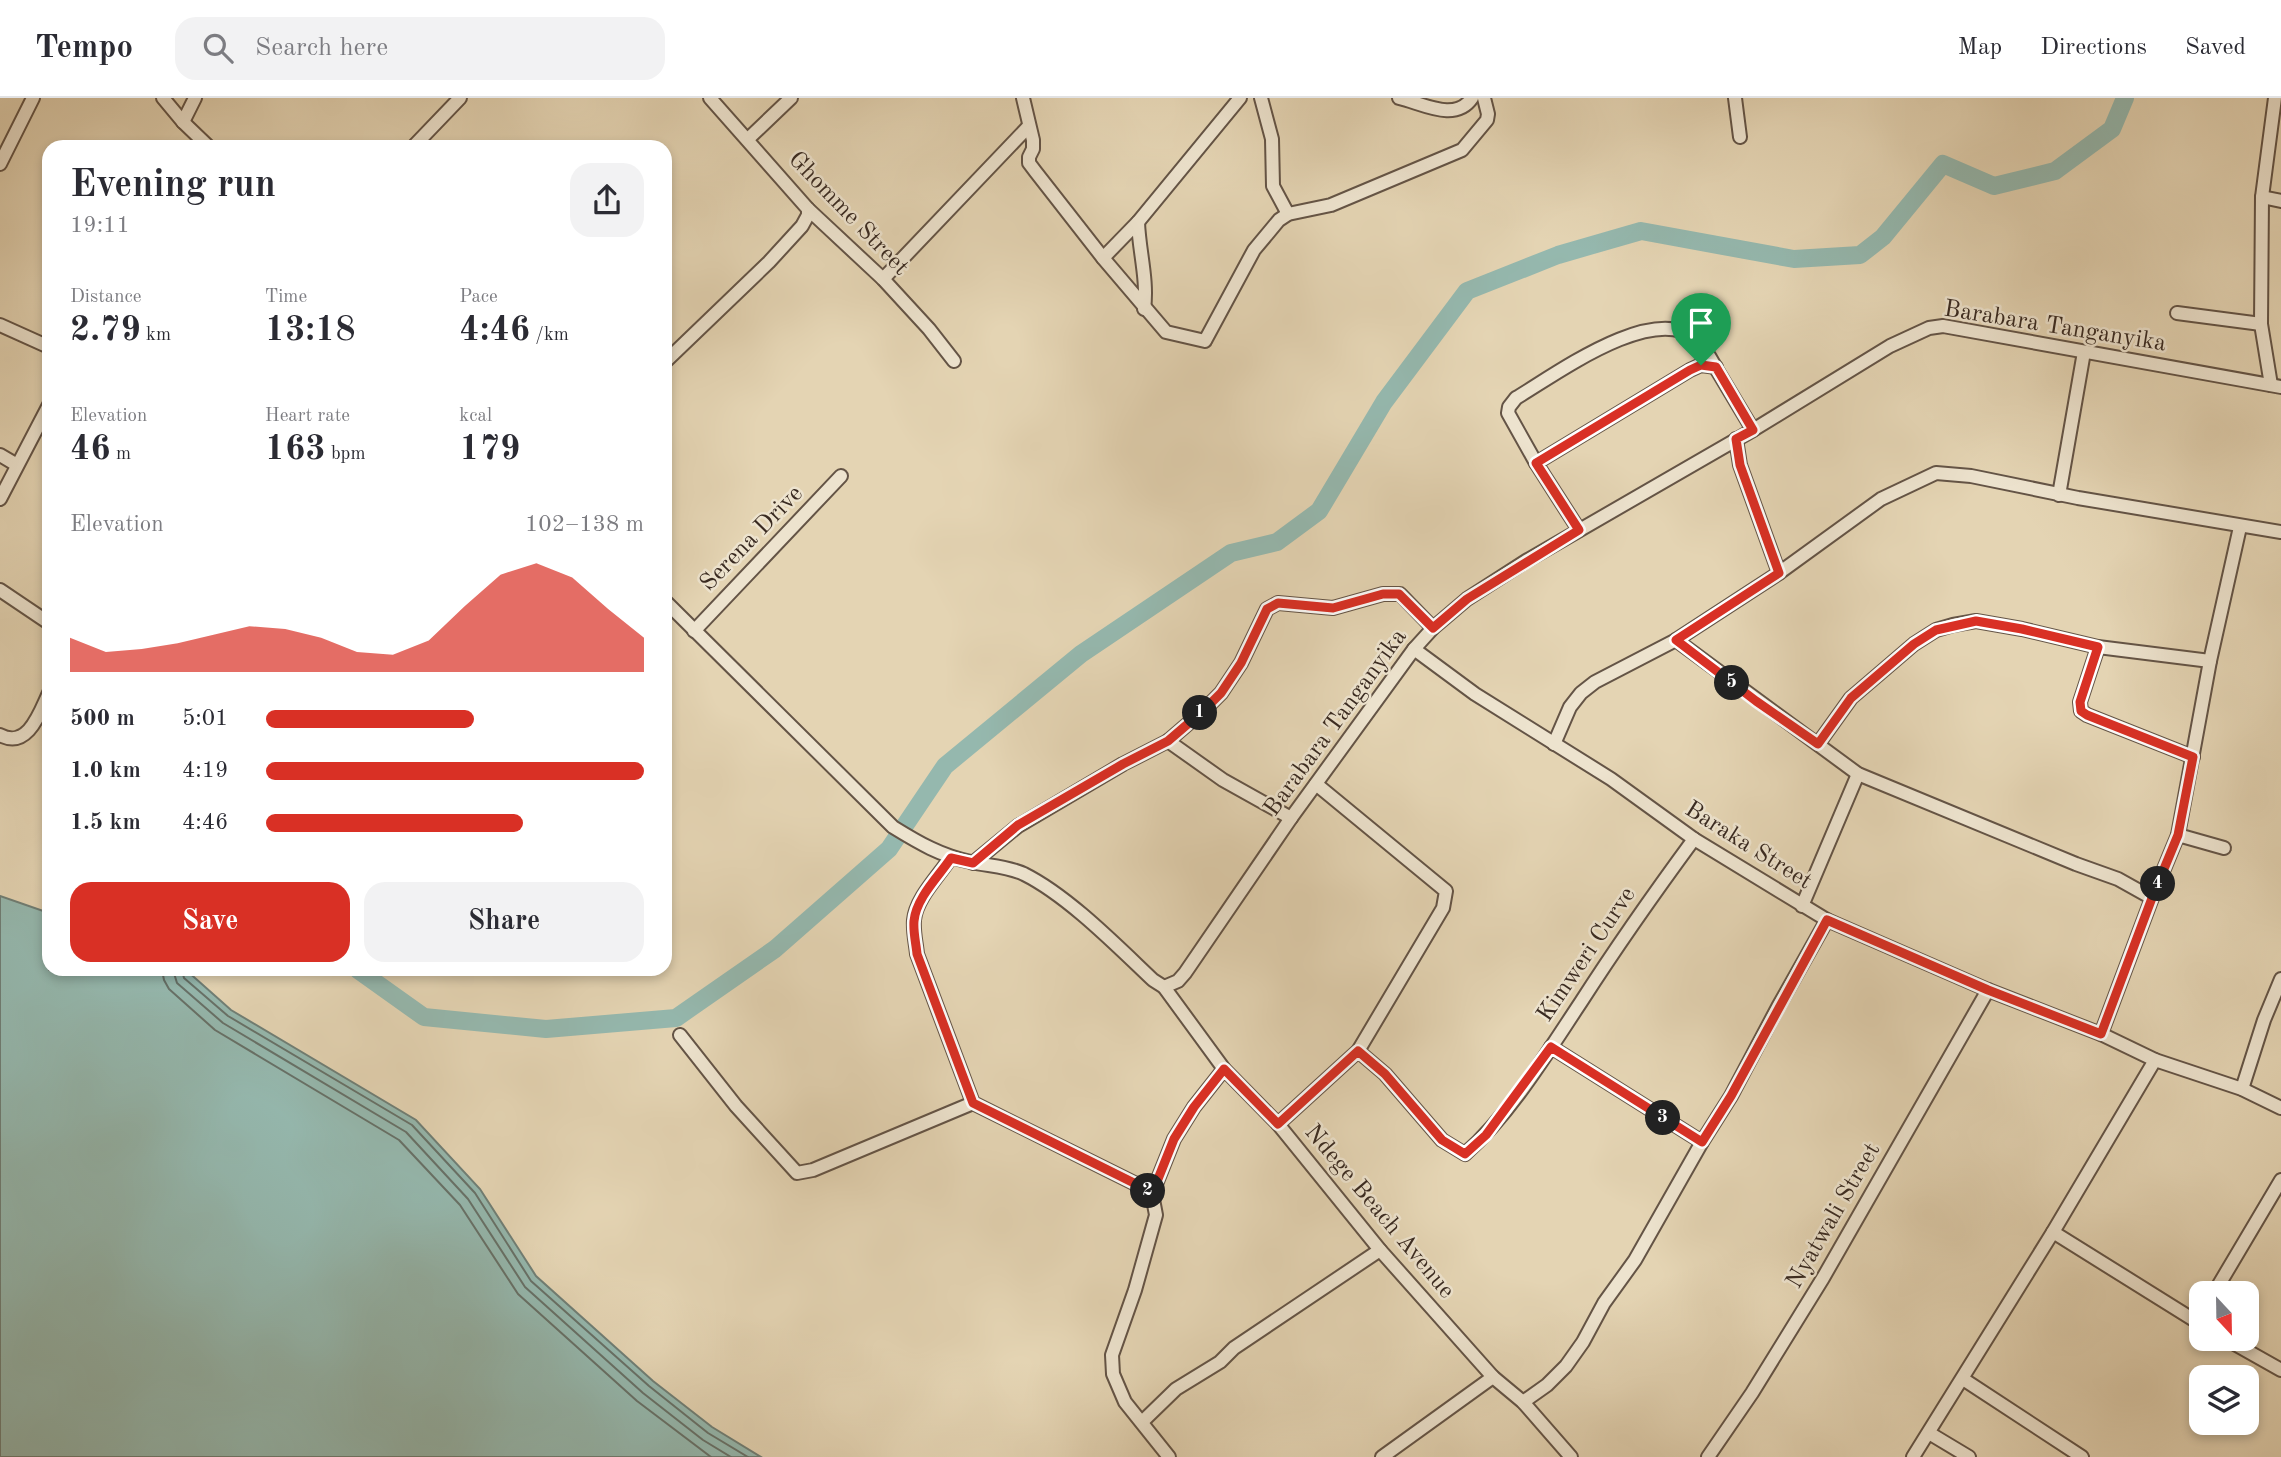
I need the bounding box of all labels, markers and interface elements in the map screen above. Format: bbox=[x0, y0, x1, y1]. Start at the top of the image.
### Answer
search box bbox=[175, 17, 665, 80]
icon: search bbox=[199, 29, 237, 67]
text: Tempo bbox=[35, 32, 133, 65]
text: Search here bbox=[255, 35, 388, 61]
text: Map bbox=[1958, 36, 2002, 60]
text: Directions bbox=[2040, 36, 2147, 60]
text: Saved bbox=[2185, 36, 2246, 60]
street label: Ghomme Street bbox=[783, 147, 913, 281]
button: share bbox=[570, 163, 644, 237]
text: Evening run bbox=[70, 167, 276, 205]
text: 19:11 bbox=[70, 214, 130, 237]
text: Distance bbox=[70, 288, 142, 307]
text: Time bbox=[265, 288, 307, 307]
text: Pace bbox=[459, 288, 498, 307]
pin bbox=[1671, 293, 1731, 365]
street label: Barabara Tanganyika bbox=[1942, 298, 2168, 356]
icon: arrive bbox=[1682, 304, 1720, 342]
text: 2.79 bbox=[70, 313, 141, 348]
text: 13:18 bbox=[265, 313, 356, 348]
text: 4:46 bbox=[459, 313, 530, 348]
text: km bbox=[141, 326, 171, 345]
text: /km bbox=[530, 326, 569, 345]
text: Elevation bbox=[70, 407, 147, 426]
text: Heart rate bbox=[265, 407, 350, 426]
text: kcal bbox=[459, 407, 492, 426]
text: 46 bbox=[70, 432, 111, 467]
text: 163 bbox=[265, 432, 326, 467]
text: 179 bbox=[459, 432, 520, 467]
text: m bbox=[111, 445, 131, 464]
text: bpm bbox=[326, 445, 366, 464]
street label: Serena Drive bbox=[696, 482, 808, 596]
text: Elevation bbox=[70, 513, 164, 536]
text: 102–138 m bbox=[525, 513, 644, 536]
street label: Barabara Tanganyika bbox=[1260, 625, 1412, 821]
pin: 5 bbox=[1714, 666, 1750, 700]
text: 5 bbox=[1726, 673, 1737, 692]
pin: 1 bbox=[1182, 696, 1218, 730]
text: 1 bbox=[1194, 703, 1205, 722]
text: 500 m bbox=[70, 707, 135, 730]
text: 5:01 bbox=[182, 707, 228, 730]
text: 1.0 km bbox=[70, 759, 141, 782]
text: 4:19 bbox=[182, 759, 228, 782]
street label: Baraka Street bbox=[1680, 797, 1816, 895]
text: 1.5 km bbox=[70, 811, 141, 834]
text: 4:46 bbox=[182, 811, 228, 834]
pin: 4 bbox=[2140, 866, 2176, 902]
text: 4 bbox=[2152, 874, 2163, 893]
button: Save bbox=[70, 882, 350, 962]
button: Share bbox=[364, 882, 644, 962]
street label: Kimweri Curve bbox=[1533, 883, 1641, 1027]
pin: 3 bbox=[1646, 1100, 1680, 1136]
text: 3 bbox=[1657, 1108, 1668, 1127]
street label: Ndege Beach Avenue bbox=[1300, 1121, 1458, 1303]
street label: Nyatwali Street bbox=[1783, 1139, 1885, 1293]
pin: 2 bbox=[1130, 1174, 1166, 1208]
text: 2 bbox=[1142, 1181, 1153, 1200]
north arrow bbox=[2189, 1281, 2259, 1351]
map controls bbox=[2189, 1281, 2259, 1435]
button: layers bbox=[2189, 1365, 2259, 1435]

